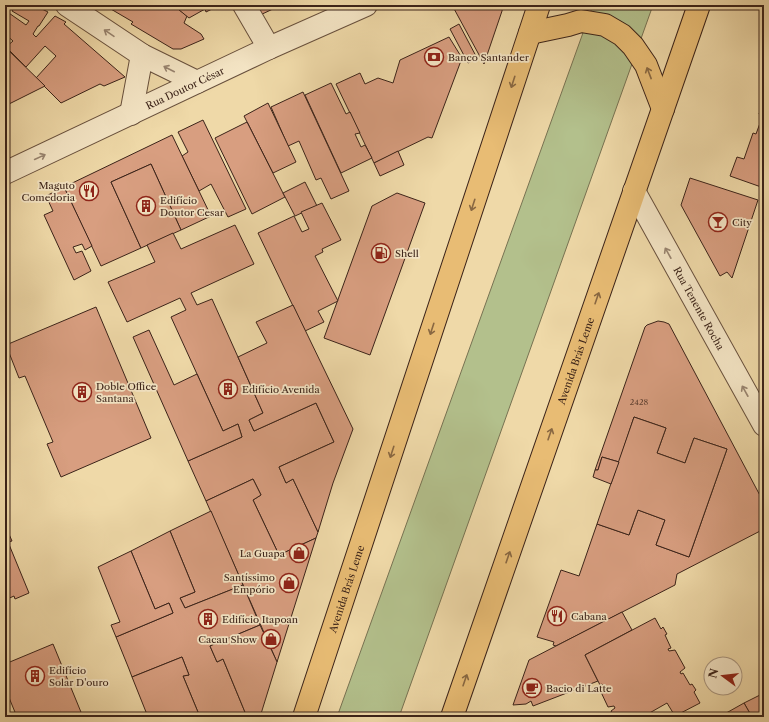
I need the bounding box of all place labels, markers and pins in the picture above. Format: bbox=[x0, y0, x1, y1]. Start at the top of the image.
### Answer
bank icon: Banco Santander bbox=[423, 46, 445, 68]
place label: Banco Santander bbox=[448, 51, 530, 64]
place label: Maguto Comedoria bbox=[21, 179, 76, 204]
restaurant icon: Maguto Comedoria bbox=[78, 180, 100, 202]
place label: Edifício Doutor Cesar bbox=[160, 194, 225, 219]
building icon: Edifício Doutor Cesar bbox=[135, 195, 157, 217]
bar icon: City bbox=[707, 211, 729, 233]
place label: City bbox=[732, 216, 752, 229]
fuel station icon: Shell bbox=[370, 242, 392, 264]
place label: Shell bbox=[395, 247, 419, 260]
building icon: Edifício Avenida bbox=[217, 378, 239, 400]
place label: Doble Office Santana bbox=[96, 380, 157, 405]
building icon: Doble Office Santana bbox=[71, 381, 93, 403]
place label: Edifício Avenida bbox=[242, 383, 320, 396]
shop icon: La Guapa bbox=[288, 542, 310, 564]
place label: La Guapa bbox=[240, 547, 286, 560]
place label: Santíssimo Empório bbox=[224, 571, 275, 596]
shop icon: Santíssimo Empório bbox=[278, 572, 300, 594]
restaurant icon: Cabana bbox=[546, 605, 568, 627]
building icon: Edifício Itapoan bbox=[197, 608, 219, 630]
place label: Cabana bbox=[571, 610, 608, 623]
place label: Edifício Itapoan bbox=[222, 613, 299, 626]
shop icon: Cacau Show bbox=[260, 628, 282, 650]
place label: Cacau Show bbox=[198, 633, 258, 646]
place label: Edifício Solar D'ouro bbox=[49, 664, 109, 689]
building icon: Edifício Solar D'ouro bbox=[24, 665, 46, 687]
cafe icon: Bacio di Latte bbox=[521, 677, 543, 699]
place label: Bacio di Latte bbox=[546, 682, 612, 695]

